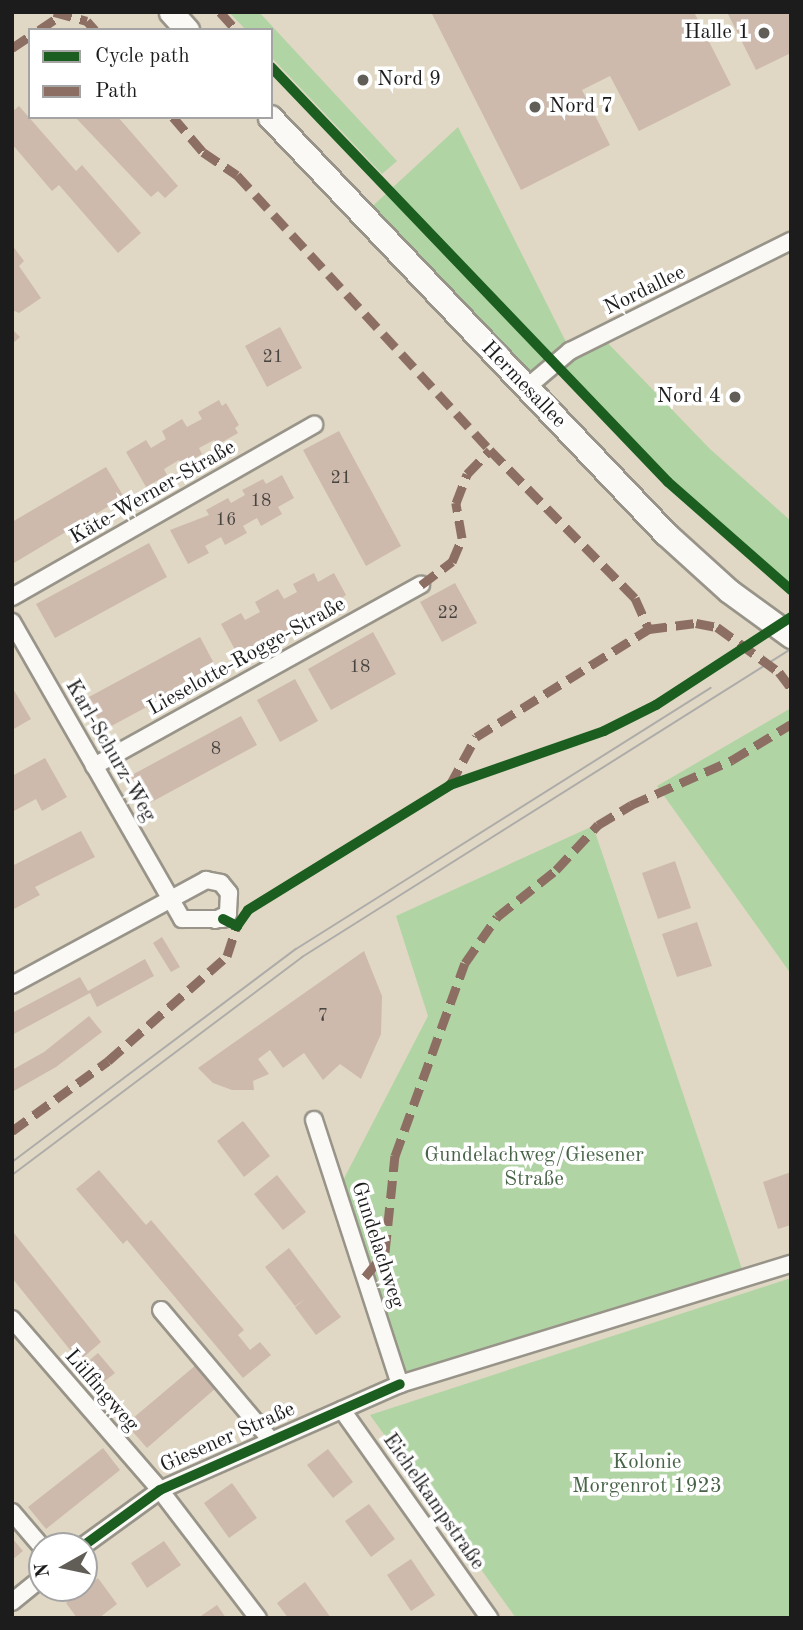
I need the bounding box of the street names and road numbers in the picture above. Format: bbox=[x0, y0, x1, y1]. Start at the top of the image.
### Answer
street label: Nordallee bbox=[600, 261, 690, 321]
street label: Hermesallee bbox=[475, 336, 571, 434]
street label: Käte-Werner-Straße bbox=[66, 435, 240, 551]
street label: Lieselotte-Rogge-Straße bbox=[144, 592, 350, 722]
street label: Karl-Schurz-Weg bbox=[59, 675, 161, 827]
street label: Gundelachweg bbox=[345, 1179, 409, 1311]
street label: Lülfingweg bbox=[58, 1345, 144, 1437]
street label: Giesener Straße bbox=[157, 1397, 299, 1479]
street label: Eichelkampstraße bbox=[376, 1429, 490, 1575]

